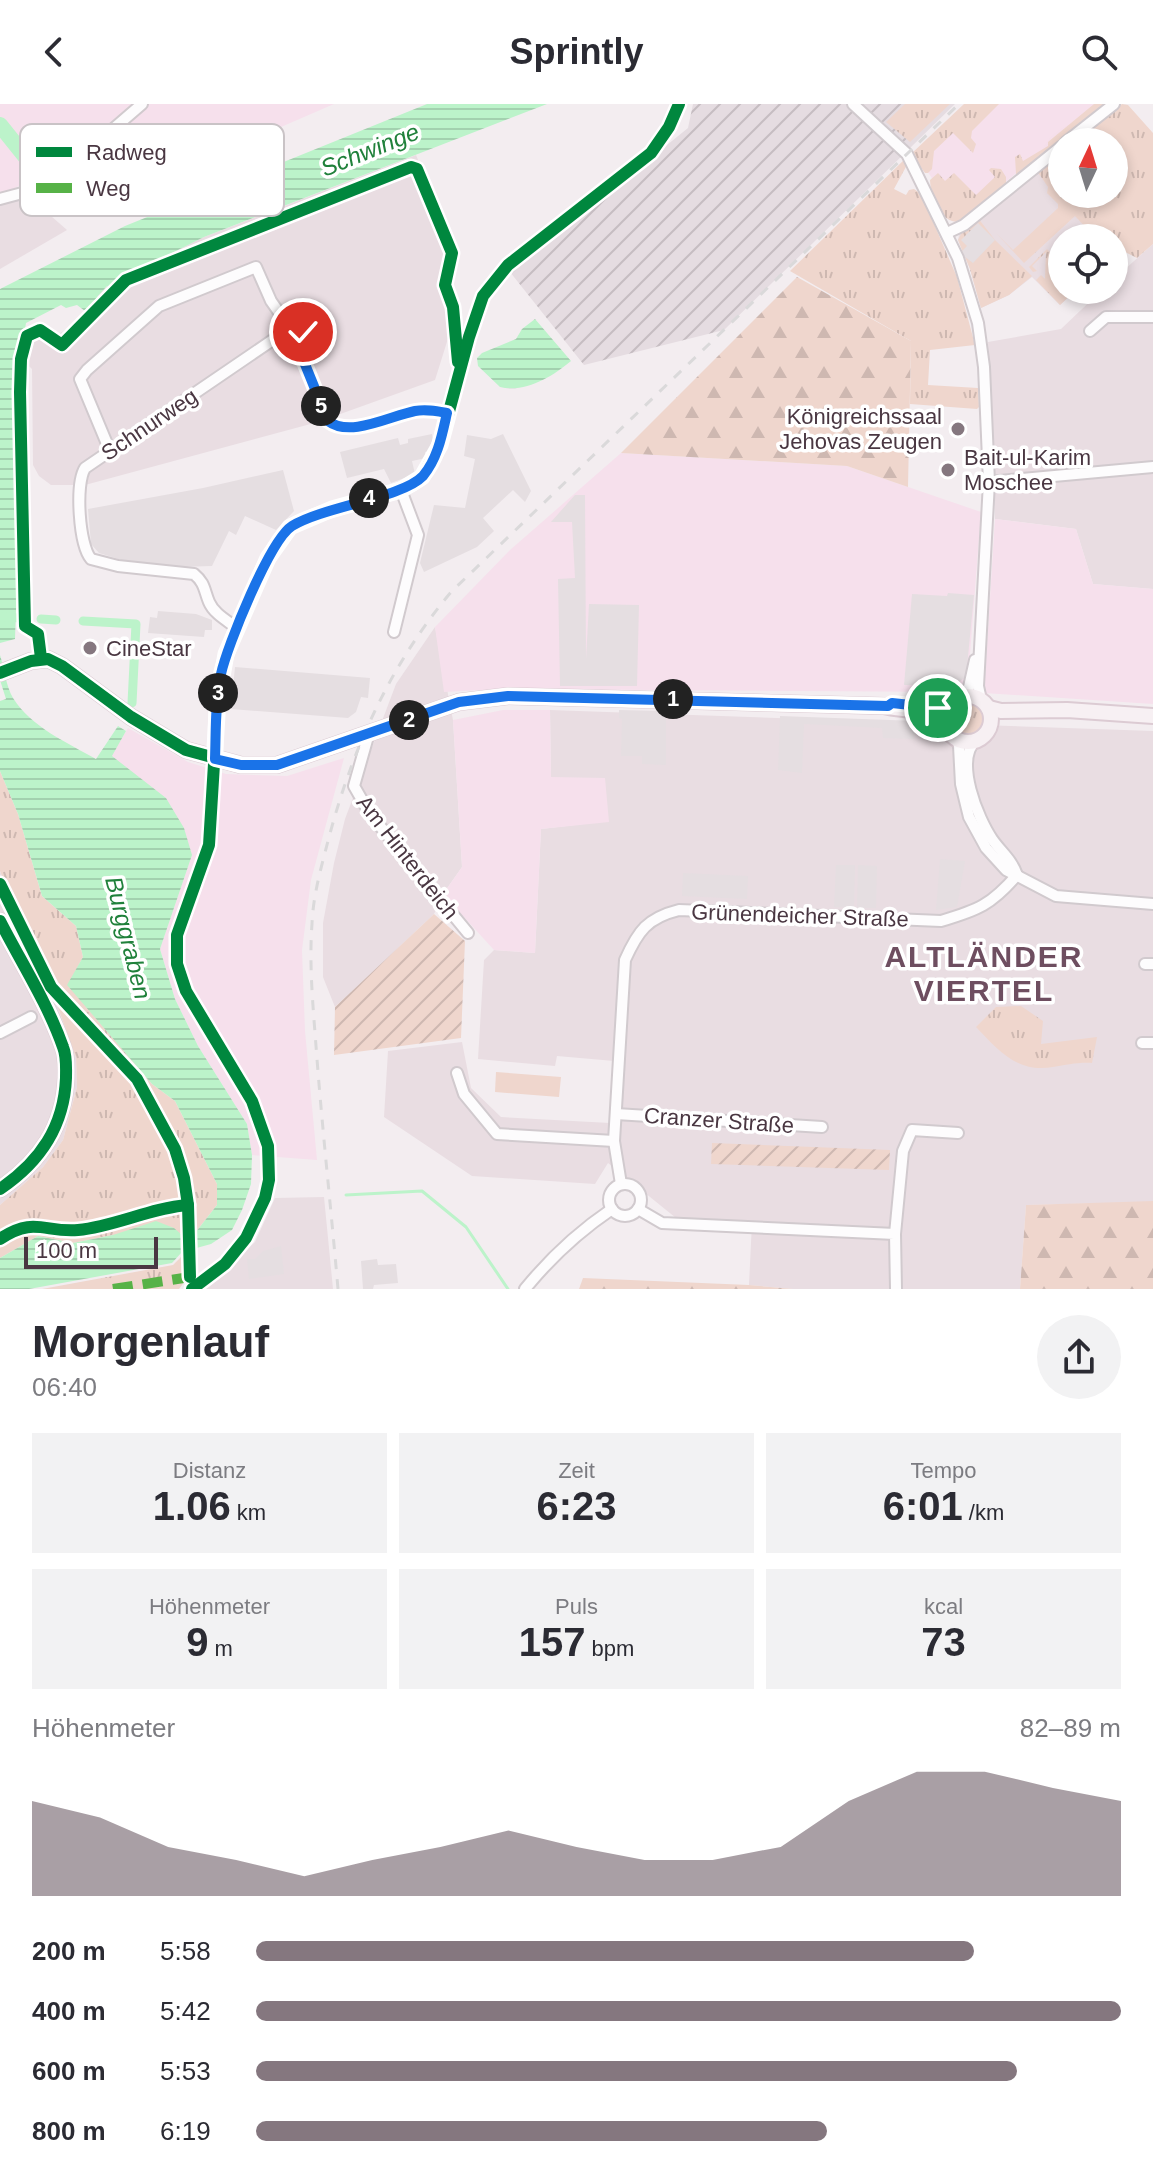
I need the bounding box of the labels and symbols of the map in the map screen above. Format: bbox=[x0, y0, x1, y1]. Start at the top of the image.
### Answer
water label: Schwinge bbox=[317, 118, 423, 182]
legend bbox=[20, 124, 284, 216]
north arrow bbox=[1048, 128, 1128, 208]
text: Radweg bbox=[86, 140, 167, 165]
text: Weg bbox=[86, 176, 131, 201]
pin bbox=[269, 298, 337, 366]
street label: Schnurweg bbox=[97, 383, 202, 466]
pin: 5 bbox=[301, 386, 341, 426]
place label: Königreichssaal Jehovas Zeugen bbox=[779, 404, 942, 454]
marker: Königreichssaal Jehovas Zeugen bbox=[949, 420, 967, 438]
place label: Bait-ul-Karim Moschee bbox=[964, 445, 1091, 495]
marker: Bait-ul-Karim Moschee bbox=[939, 461, 957, 479]
pin: 4 bbox=[349, 478, 389, 518]
place label: CineStar bbox=[106, 636, 192, 661]
marker: CineStar bbox=[81, 639, 99, 657]
pin: 3 bbox=[198, 673, 238, 713]
pin bbox=[904, 674, 972, 742]
pin: 1 bbox=[653, 679, 693, 719]
pin: 2 bbox=[389, 700, 429, 740]
street label: Am Hinterdeich bbox=[351, 790, 464, 924]
water label: Burggraben bbox=[100, 874, 157, 1002]
street label: Grünendeicher Straße bbox=[691, 899, 909, 932]
district label: ALTLÄNDER VIERTEL bbox=[884, 940, 1084, 1007]
street label: Cranzer Straße bbox=[643, 1103, 795, 1138]
scale bar bbox=[24, 1233, 158, 1269]

